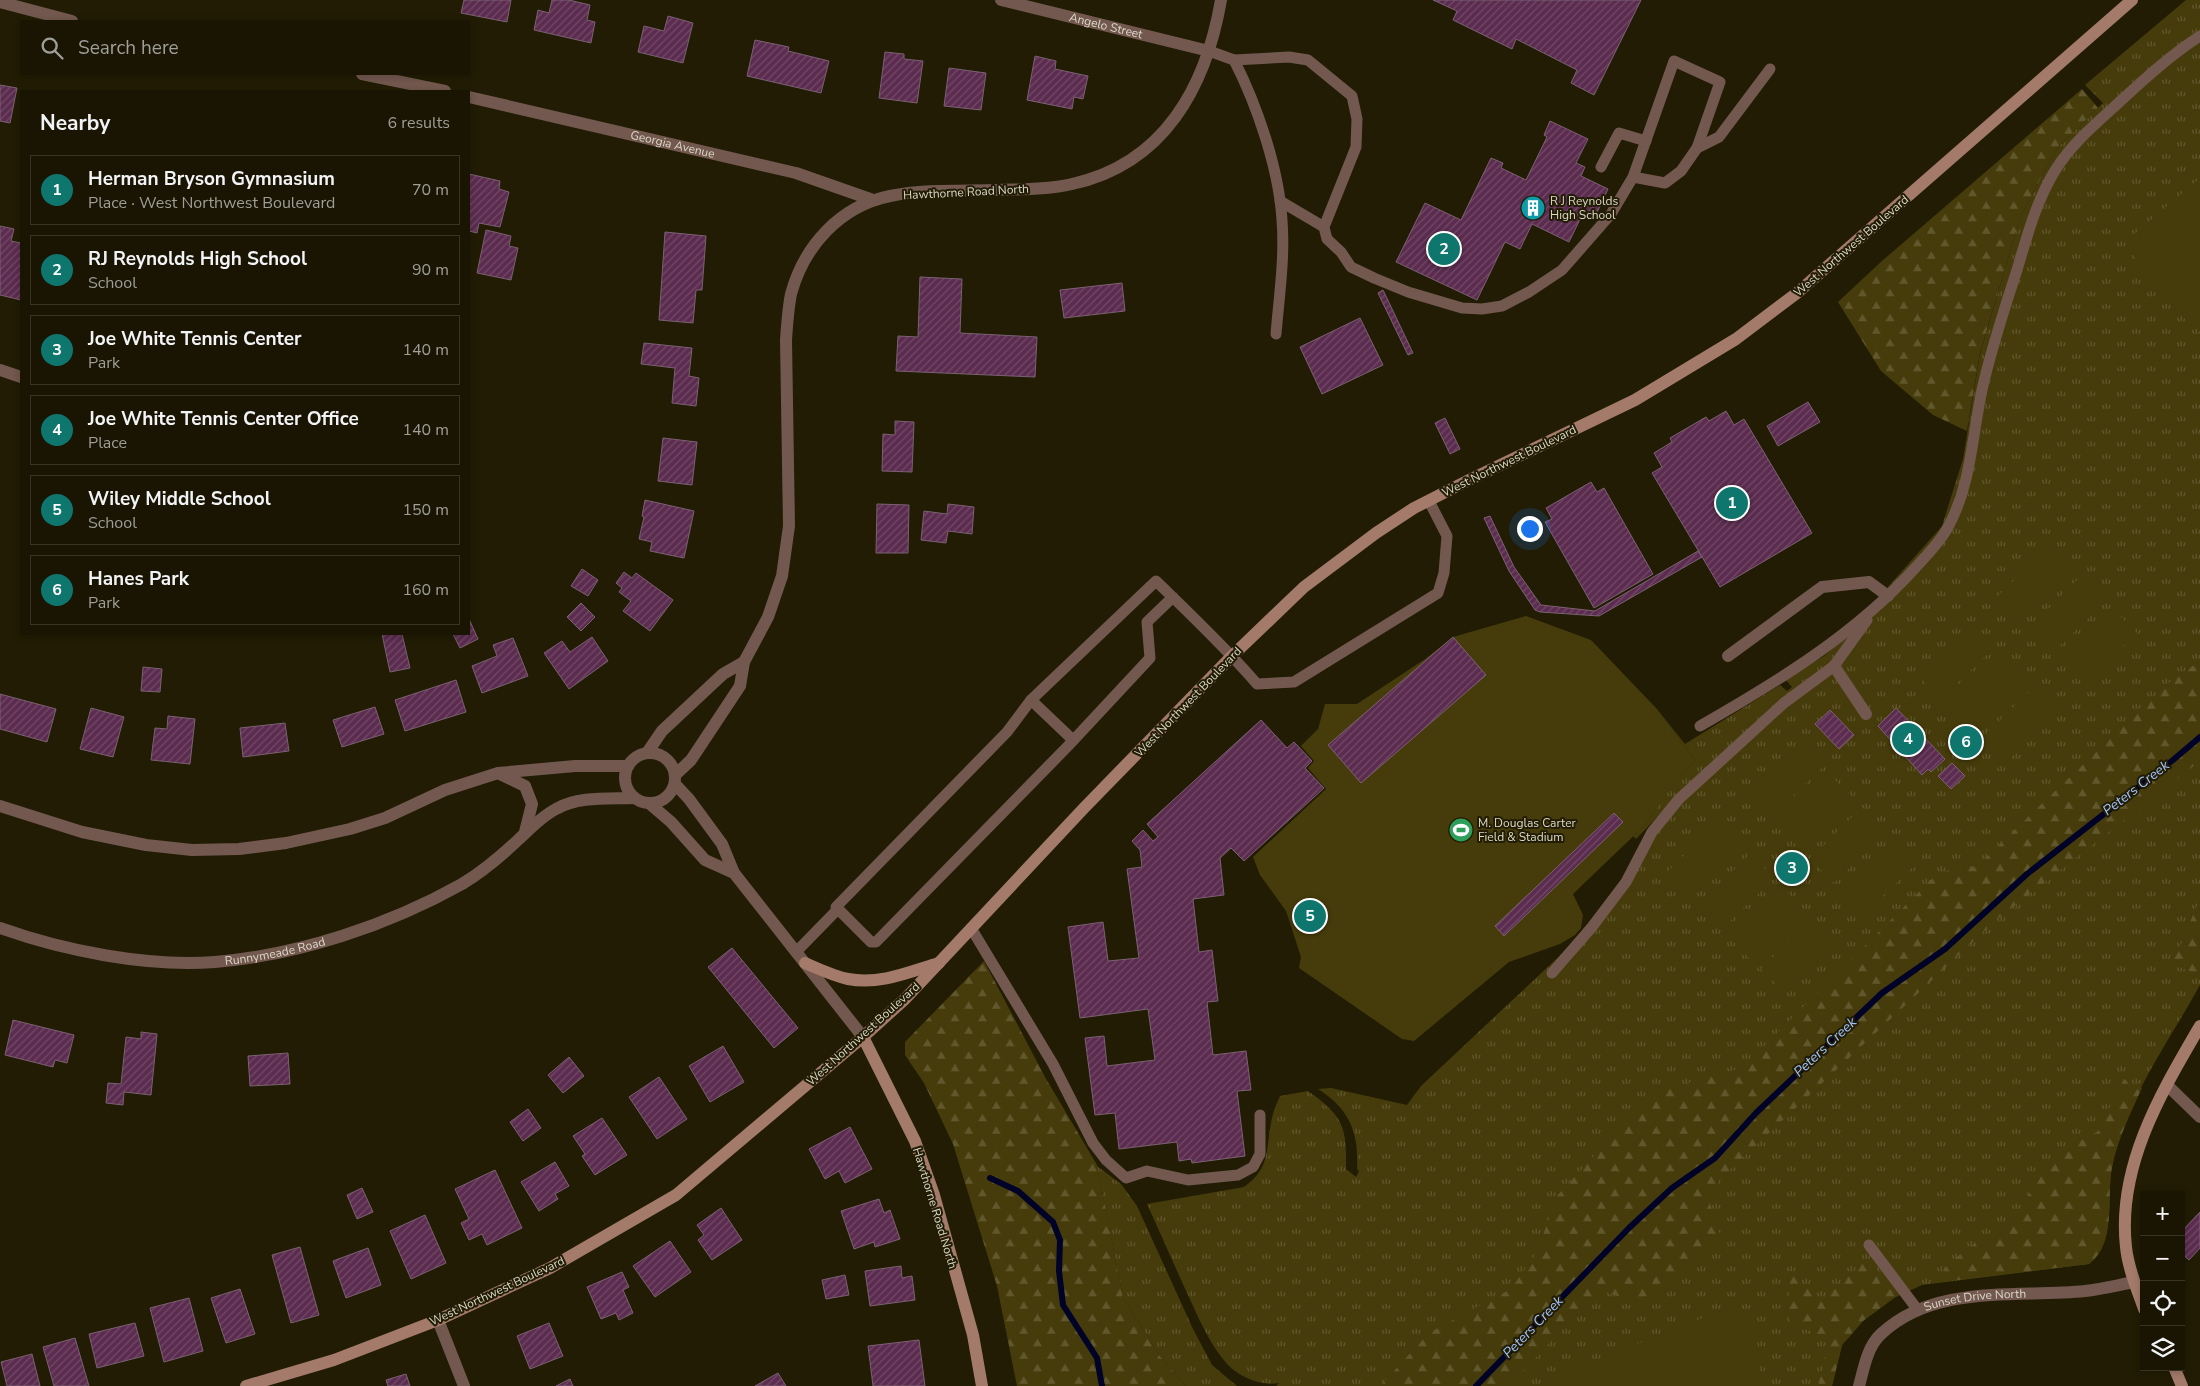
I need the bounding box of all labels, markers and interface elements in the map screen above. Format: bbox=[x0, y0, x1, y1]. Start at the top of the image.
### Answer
street label: Angelo Street bbox=[1068, 9, 1145, 43]
search box bbox=[20, 20, 470, 75]
icon: search bbox=[38, 34, 66, 62]
text: Search here bbox=[78, 35, 179, 61]
text: Nearby bbox=[40, 109, 110, 137]
text: 6 results bbox=[388, 112, 450, 134]
street label: Georgia Avenue bbox=[629, 127, 716, 162]
text: Herman Bryson Gymnasium bbox=[88, 166, 335, 192]
text: 1 bbox=[52, 179, 62, 201]
text: 70 m bbox=[412, 179, 449, 201]
street label: Hawthorne Road North bbox=[903, 181, 1029, 203]
text: Place · West Northwest Boulevard bbox=[88, 192, 335, 214]
street label: West Northwest Boulevard bbox=[1790, 192, 1912, 300]
place label: R J Reynolds High School bbox=[1550, 193, 1618, 223]
building icon: R J Reynolds High School bbox=[1520, 195, 1546, 221]
pin: 2 bbox=[1428, 230, 1460, 268]
text: RJ Reynolds High School bbox=[88, 246, 307, 272]
text: 2 bbox=[52, 259, 62, 281]
text: 90 m bbox=[412, 259, 449, 281]
text: School bbox=[88, 272, 137, 294]
text: Joe White Tennis Center bbox=[88, 326, 302, 352]
text: 3 bbox=[52, 339, 62, 361]
text: 140 m bbox=[402, 339, 449, 361]
text: Park bbox=[88, 352, 120, 374]
text: Joe White Tennis Center Office bbox=[88, 406, 359, 432]
text: 4 bbox=[52, 419, 62, 441]
text: 140 m bbox=[402, 419, 449, 441]
street label: West Northwest Boulevard bbox=[1439, 422, 1579, 500]
text: Place bbox=[88, 432, 127, 454]
pin: 1 bbox=[1716, 484, 1748, 522]
text: Wiley Middle School bbox=[88, 486, 271, 512]
text: 5 bbox=[52, 499, 62, 521]
text: 150 m bbox=[402, 499, 449, 521]
text: School bbox=[88, 512, 137, 534]
your location bbox=[1517, 516, 1543, 542]
text: Hanes Park bbox=[88, 566, 189, 592]
text: 6 bbox=[52, 579, 62, 601]
text: 160 m bbox=[402, 579, 449, 601]
text: Park bbox=[88, 592, 120, 614]
street label: West Northwest Boulevard bbox=[1131, 643, 1245, 761]
pin: 4 bbox=[1892, 720, 1924, 758]
pin: 6 bbox=[1950, 723, 1982, 761]
water label: Peters Creek bbox=[2099, 755, 2174, 820]
place label: M. Douglas Carter Field & Stadium bbox=[1478, 815, 1577, 845]
sports icon: M. Douglas Carter Field & Stadium bbox=[1448, 817, 1474, 843]
pin: 3 bbox=[1776, 849, 1808, 887]
pin: 5 bbox=[1294, 897, 1326, 935]
street label: Runnymeade Road bbox=[224, 933, 327, 969]
street label: West Northwest Boulevard bbox=[803, 979, 923, 1089]
water label: Peters Creek bbox=[1789, 1012, 1861, 1081]
street label: Hawthorne Road North bbox=[909, 1145, 961, 1271]
map controls bbox=[2140, 1191, 2185, 1371]
button: + bbox=[2140, 1191, 2185, 1236]
button: − bbox=[2140, 1236, 2185, 1281]
street label: West Northwest Boulevard bbox=[427, 1253, 567, 1329]
button: locate bbox=[2140, 1281, 2185, 1326]
street label: Sunset Drive North bbox=[1922, 1286, 2026, 1315]
water label: Peters Creek bbox=[1498, 1291, 1568, 1362]
button: layers bbox=[2140, 1326, 2185, 1371]

